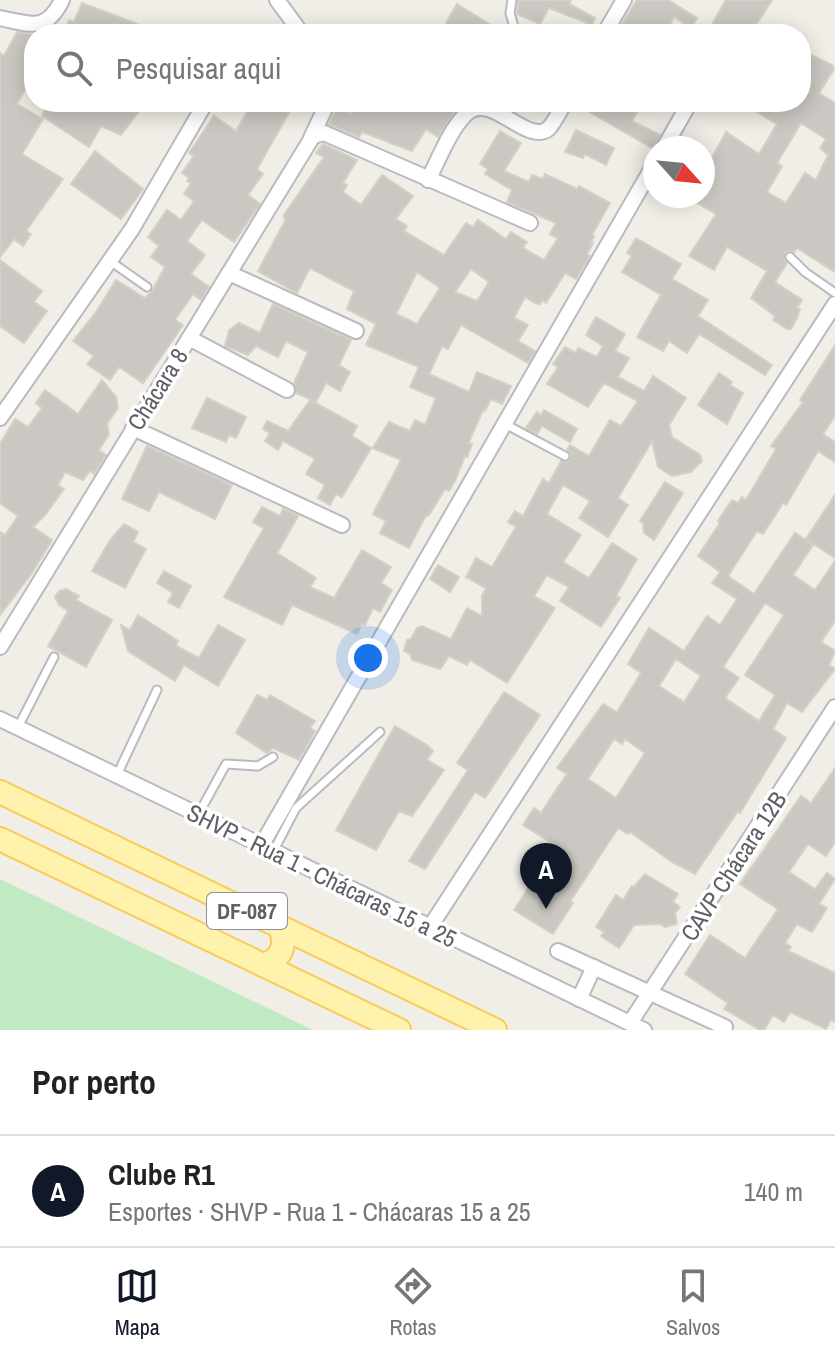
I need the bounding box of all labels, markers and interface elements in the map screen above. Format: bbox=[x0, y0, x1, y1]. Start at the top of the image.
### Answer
search box bbox=[24, 24, 811, 112]
icon: search bbox=[52, 46, 96, 90]
text: Pesquisar aqui bbox=[116, 48, 281, 88]
north arrow bbox=[643, 136, 715, 208]
street label: Chácara 8 bbox=[119, 342, 195, 436]
your location bbox=[348, 638, 388, 678]
street label: CAVP Chácara 12B bbox=[673, 785, 793, 947]
street label: SHVP - Rua 1 - Chácaras 15 a 25 bbox=[182, 796, 462, 954]
pin: A bbox=[520, 843, 572, 909]
road number: DF-087 bbox=[207, 893, 287, 929]
text: Por perto bbox=[32, 1059, 156, 1105]
text: Clube R1 bbox=[108, 1154, 215, 1194]
text: A bbox=[50, 1174, 66, 1209]
text: 140 m bbox=[744, 1174, 803, 1209]
text: Esportes · SHVP - Rua 1 - Chácaras 15 a 25 bbox=[108, 1194, 531, 1229]
tab: Mapa bbox=[115, 1264, 160, 1342]
tab: Rotas bbox=[389, 1264, 437, 1342]
tab: Salvos bbox=[666, 1264, 720, 1342]

